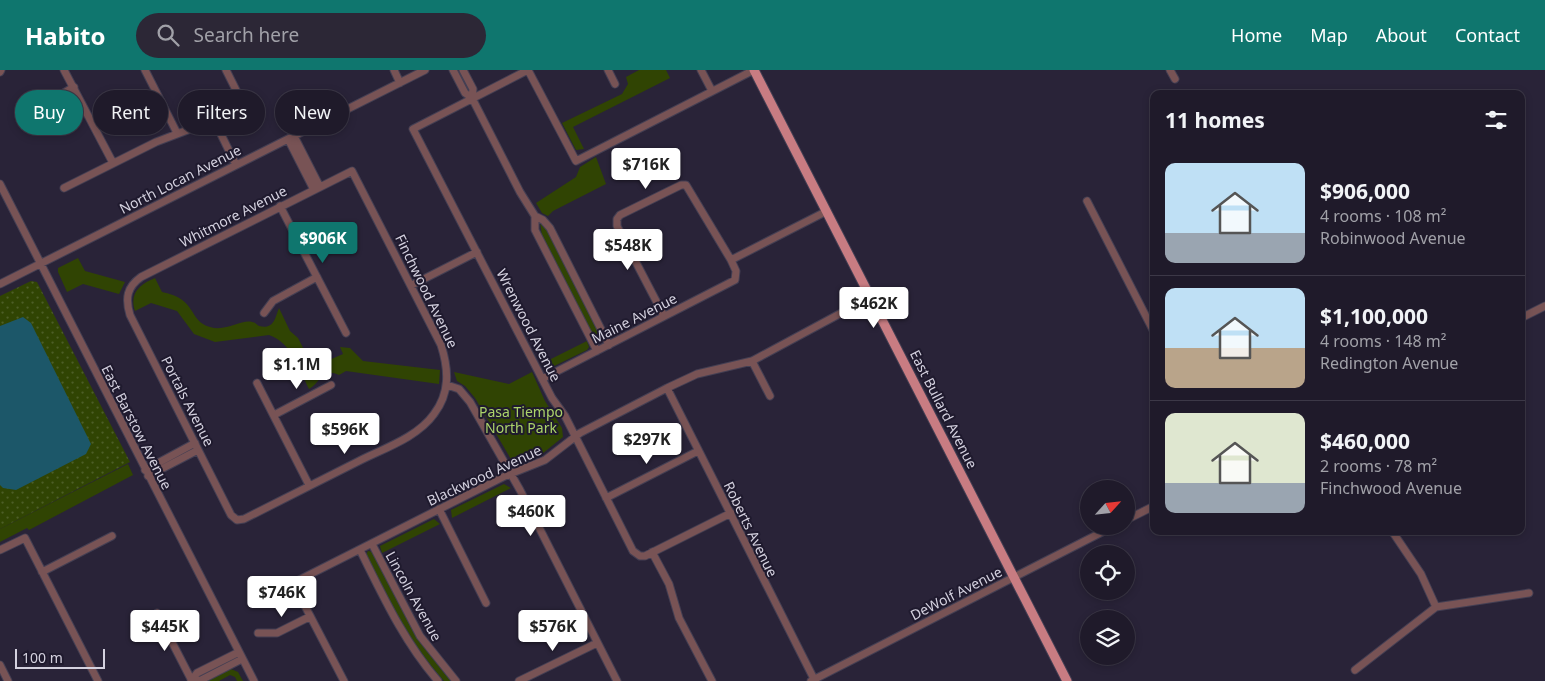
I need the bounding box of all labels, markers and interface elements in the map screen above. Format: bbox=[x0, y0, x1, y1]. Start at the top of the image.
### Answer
search box bbox=[136, 13, 486, 58]
text: Habito bbox=[25, 19, 106, 52]
icon: search bbox=[154, 21, 182, 49]
text: Search here bbox=[194, 22, 299, 48]
text: Home bbox=[1231, 23, 1282, 47]
text: Map bbox=[1310, 23, 1348, 47]
text: About bbox=[1376, 23, 1427, 47]
text: Contact bbox=[1455, 23, 1520, 47]
chip: Buy bbox=[15, 90, 83, 135]
chip: Rent bbox=[93, 90, 168, 135]
chip: Filters bbox=[178, 90, 265, 135]
chip: New bbox=[275, 90, 349, 135]
text: 11 homes bbox=[1165, 106, 1265, 134]
icon: filters bbox=[1482, 106, 1510, 134]
street label: North Locan Avenue bbox=[116, 140, 244, 218]
pin: $716K bbox=[611, 148, 681, 190]
text: $716K bbox=[622, 153, 670, 175]
text: $906,000 bbox=[1320, 177, 1410, 205]
street label: Whitmore Avenue bbox=[176, 181, 290, 251]
icon: home bbox=[1205, 183, 1265, 243]
text: 4 rooms · 108 m² bbox=[1320, 205, 1446, 227]
pin: $906K bbox=[288, 222, 358, 264]
text: $906K bbox=[299, 227, 347, 249]
text: Robinwood Avenue bbox=[1320, 227, 1466, 249]
pin: $548K bbox=[593, 228, 663, 271]
street label: Finchwood Avenue bbox=[391, 231, 463, 351]
text: $548K bbox=[604, 234, 652, 256]
street label: Wrenwood Avenue bbox=[492, 265, 566, 385]
pin: $462K bbox=[839, 286, 909, 329]
street label: Maine Avenue bbox=[588, 288, 680, 348]
text: $462K bbox=[850, 292, 898, 314]
text: $1,100,000 bbox=[1320, 302, 1428, 330]
icon: home bbox=[1205, 308, 1265, 368]
text: 4 rooms · 148 m² bbox=[1320, 330, 1446, 352]
street label: East Bullard Avenue bbox=[906, 346, 982, 472]
pin: $1.1M bbox=[262, 348, 332, 390]
text: Redington Avenue bbox=[1320, 352, 1458, 374]
street label: Portals Avenue bbox=[157, 353, 219, 449]
text: $1.1M bbox=[273, 353, 321, 375]
street label: East Barstow Avenue bbox=[97, 361, 177, 493]
park label: Pasa Tiempo North Park bbox=[479, 402, 563, 437]
pin: $596K bbox=[310, 412, 380, 455]
text: $596K bbox=[321, 418, 369, 440]
pin: $297K bbox=[612, 422, 682, 465]
text: $460,000 bbox=[1320, 427, 1410, 455]
text: $297K bbox=[623, 428, 671, 450]
icon: home bbox=[1205, 433, 1265, 493]
street label: Blackwood Avenue bbox=[424, 440, 544, 510]
text: 2 rooms · 78 m² bbox=[1320, 455, 1437, 477]
text: Finchwood Avenue bbox=[1320, 477, 1462, 499]
street label: Roberts Avenue bbox=[720, 478, 782, 580]
north arrow bbox=[1080, 480, 1135, 535]
map controls bbox=[1080, 480, 1135, 665]
pin: $460K bbox=[496, 494, 566, 537]
text: $460K bbox=[507, 500, 555, 522]
button: locate bbox=[1080, 545, 1135, 600]
street label: Lincoln Avenue bbox=[381, 548, 447, 644]
street label: DeWolf Avenue bbox=[907, 562, 1005, 624]
pin: $746K bbox=[247, 576, 317, 618]
text: $746K bbox=[258, 581, 306, 603]
pin: $445K bbox=[130, 610, 200, 652]
pin: $576K bbox=[518, 610, 588, 652]
button: layers bbox=[1080, 610, 1135, 665]
text: $445K bbox=[141, 615, 189, 637]
text: $576K bbox=[529, 615, 577, 637]
scale bar bbox=[15, 646, 105, 669]
text: 100 m bbox=[22, 648, 63, 667]

